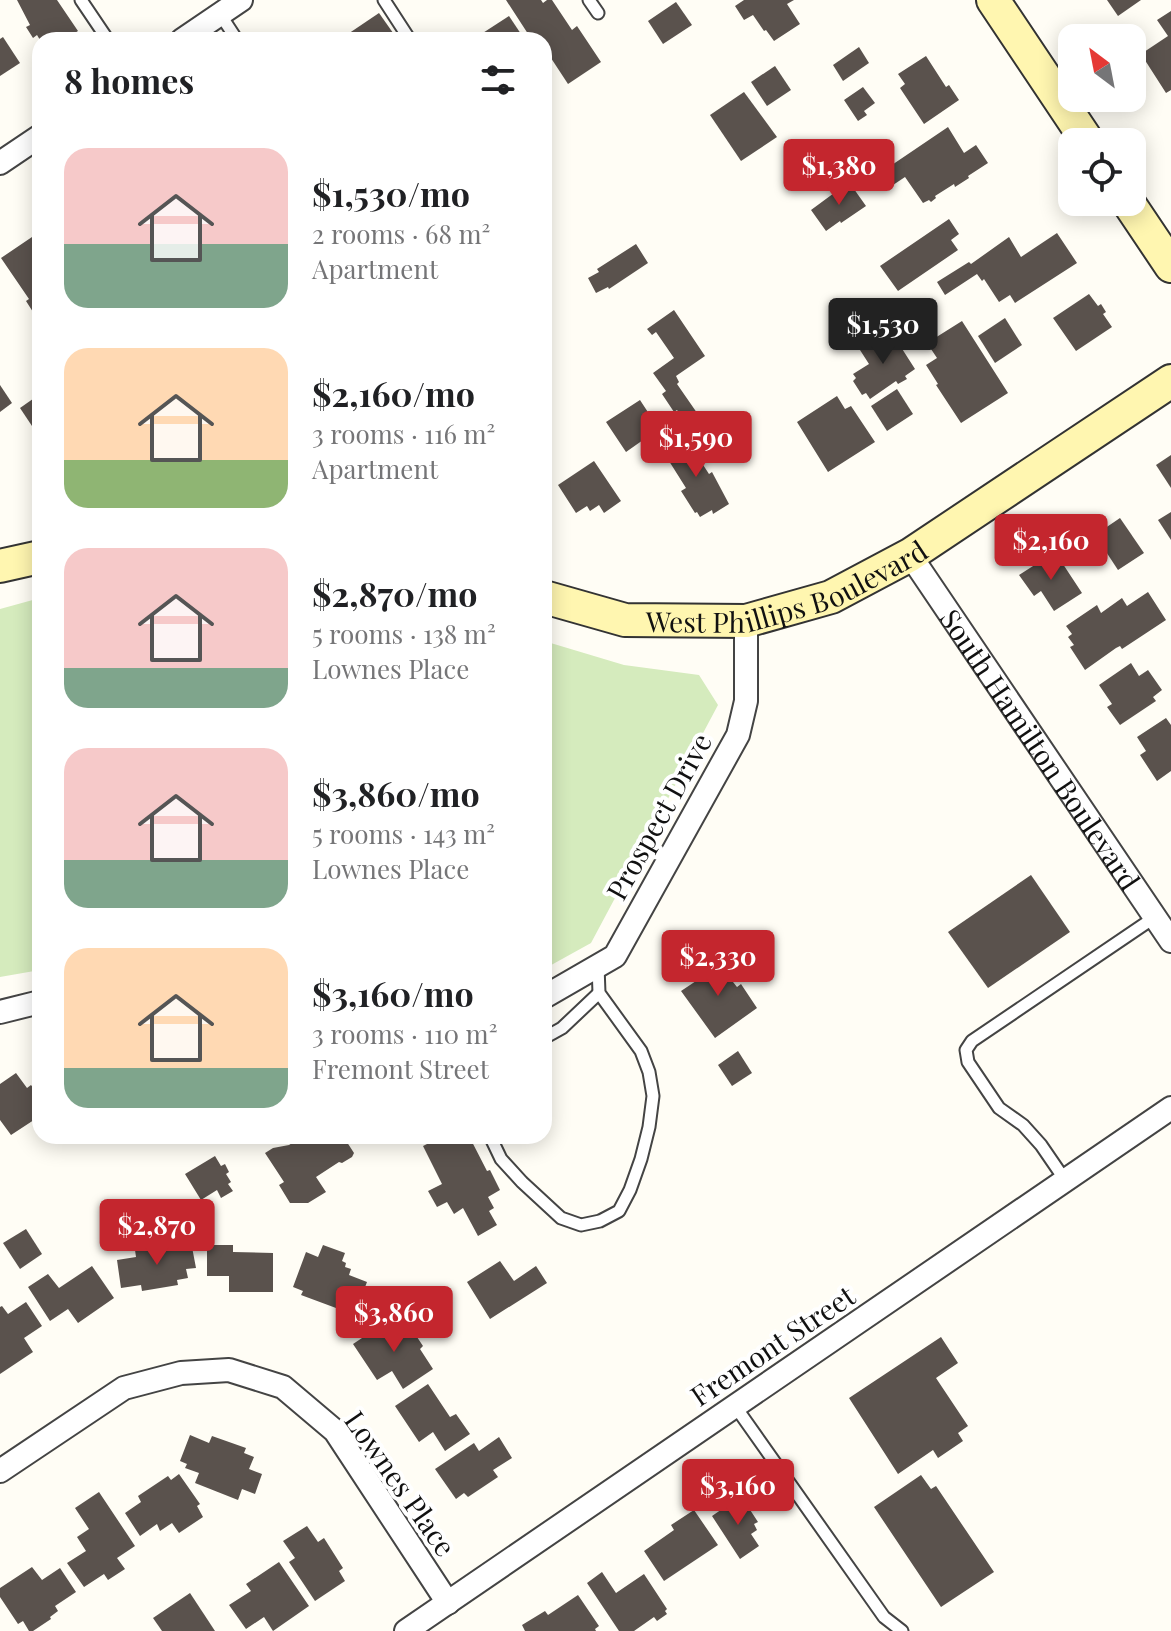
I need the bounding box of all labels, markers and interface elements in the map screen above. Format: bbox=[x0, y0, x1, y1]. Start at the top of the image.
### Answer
north arrow bbox=[1058, 24, 1146, 112]
map controls bbox=[1058, 24, 1146, 216]
text: 8 homes bbox=[64, 57, 194, 103]
icon: filters bbox=[476, 58, 520, 102]
button: locate bbox=[1058, 128, 1146, 216]
pin: $1,380 bbox=[774, 139, 904, 207]
text: $1,380 bbox=[801, 147, 877, 182]
text: $1,530/mo bbox=[312, 170, 470, 216]
icon: home bbox=[128, 180, 224, 276]
text: 2 rooms · 68 m² bbox=[312, 216, 490, 251]
text: Apartment bbox=[312, 251, 438, 286]
pin: $1,530 bbox=[818, 298, 948, 366]
text: $1,530 bbox=[847, 306, 919, 341]
text: $2,160/mo bbox=[312, 370, 475, 416]
icon: home bbox=[128, 380, 224, 476]
pin: $1,590 bbox=[631, 411, 761, 479]
text: 3 rooms · 116 m² bbox=[312, 416, 495, 451]
text: $1,590 bbox=[659, 419, 733, 454]
text: Apartment bbox=[312, 451, 438, 486]
pin: $2,160 bbox=[986, 514, 1116, 582]
text: $2,160 bbox=[1013, 522, 1089, 557]
street label: West Phillips Boulevard bbox=[645, 531, 934, 639]
text: $2,870/mo bbox=[312, 570, 477, 616]
icon: home bbox=[128, 580, 224, 676]
street label: South Hamilton Boulevard bbox=[933, 601, 1149, 897]
text: 5 rooms · 138 m² bbox=[312, 616, 496, 651]
text: Lownes Place bbox=[312, 651, 469, 686]
street label: Prospect Drive bbox=[597, 726, 719, 906]
text: $3,860/mo bbox=[312, 770, 480, 816]
icon: home bbox=[128, 780, 224, 876]
text: 5 rooms · 143 m² bbox=[312, 816, 495, 851]
text: Lownes Place bbox=[312, 851, 469, 886]
pin: $2,330 bbox=[653, 930, 783, 998]
text: $2,330 bbox=[680, 938, 756, 973]
text: $3,160/mo bbox=[312, 970, 474, 1016]
icon: home bbox=[128, 980, 224, 1076]
text: 3 rooms · 110 m² bbox=[312, 1016, 497, 1051]
text: Fremont Street bbox=[312, 1051, 489, 1086]
pin: $2,870 bbox=[92, 1199, 222, 1267]
text: $2,870 bbox=[118, 1207, 196, 1242]
street label: Fremont Street bbox=[683, 1276, 862, 1414]
pin: $3,860 bbox=[329, 1286, 459, 1354]
text: $3,860 bbox=[354, 1294, 434, 1329]
street label: Lownes Place bbox=[337, 1403, 465, 1563]
pin: $3,160 bbox=[673, 1459, 803, 1527]
text: $3,160 bbox=[700, 1467, 776, 1502]

